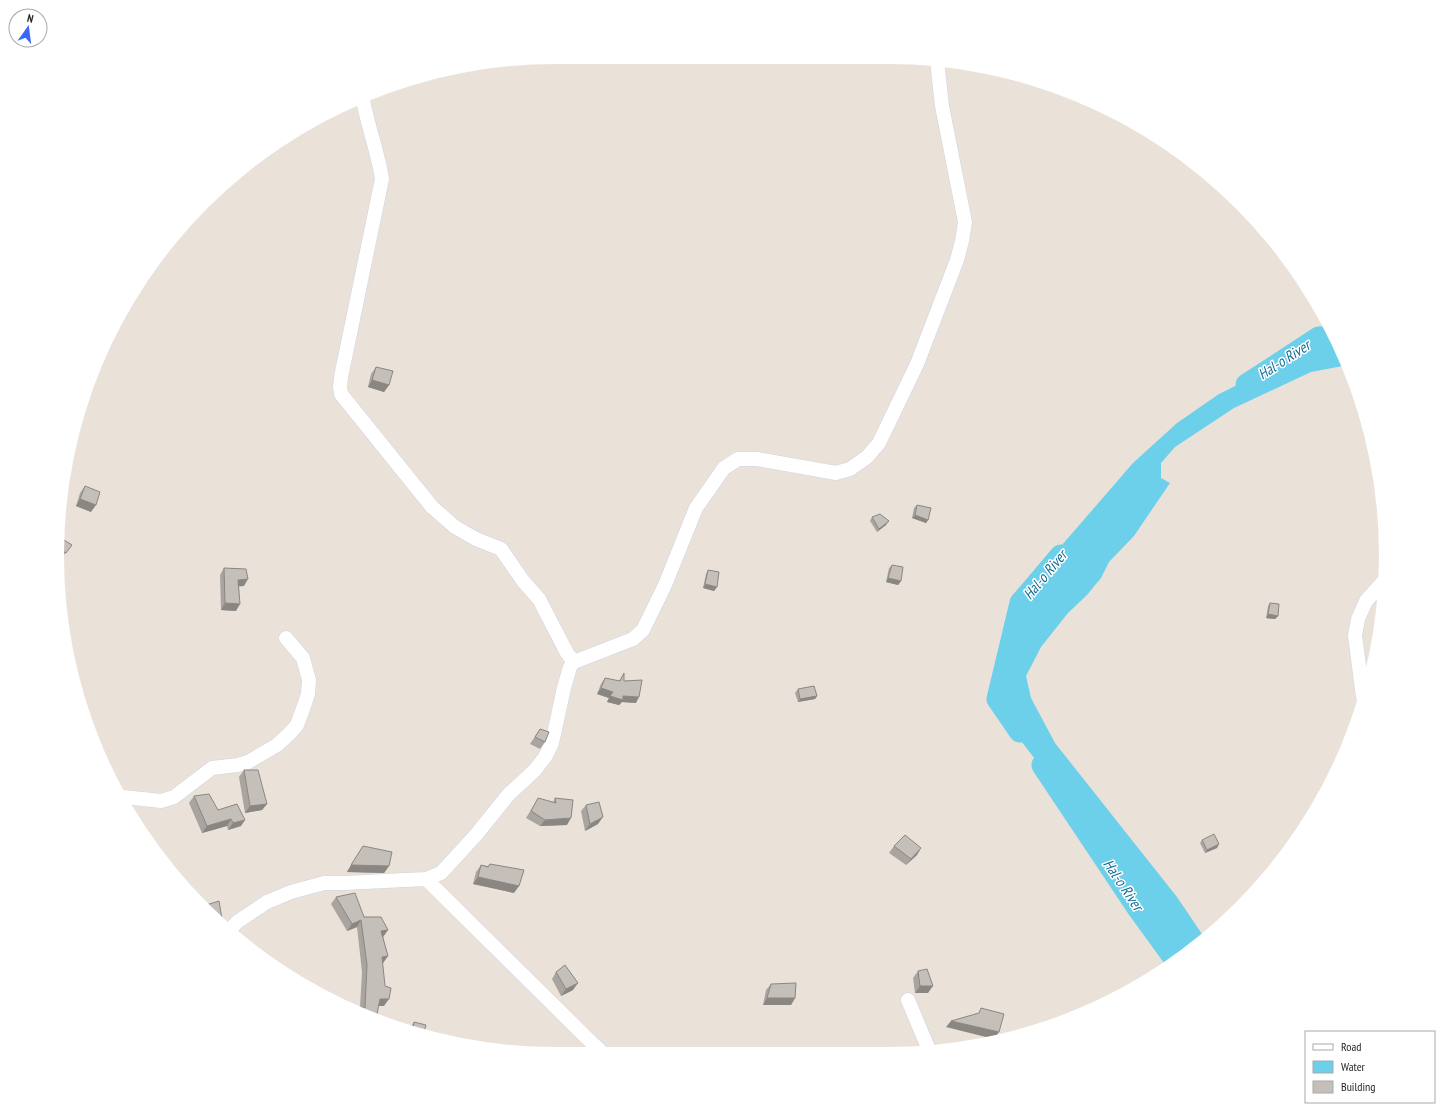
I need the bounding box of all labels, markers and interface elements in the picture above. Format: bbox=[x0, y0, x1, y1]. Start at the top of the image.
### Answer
north arrow bbox=[8, 8, 48, 48]
text: N bbox=[26, 11, 35, 26]
water label: Hal-o River bbox=[1254, 335, 1315, 383]
water label: Hal-o River bbox=[1019, 545, 1072, 603]
water label: Hal-o River bbox=[1099, 855, 1149, 916]
legend bbox=[1305, 1031, 1435, 1103]
text: Road bbox=[1341, 1039, 1361, 1054]
text: Water bbox=[1341, 1059, 1366, 1074]
text: Building bbox=[1341, 1079, 1376, 1094]

